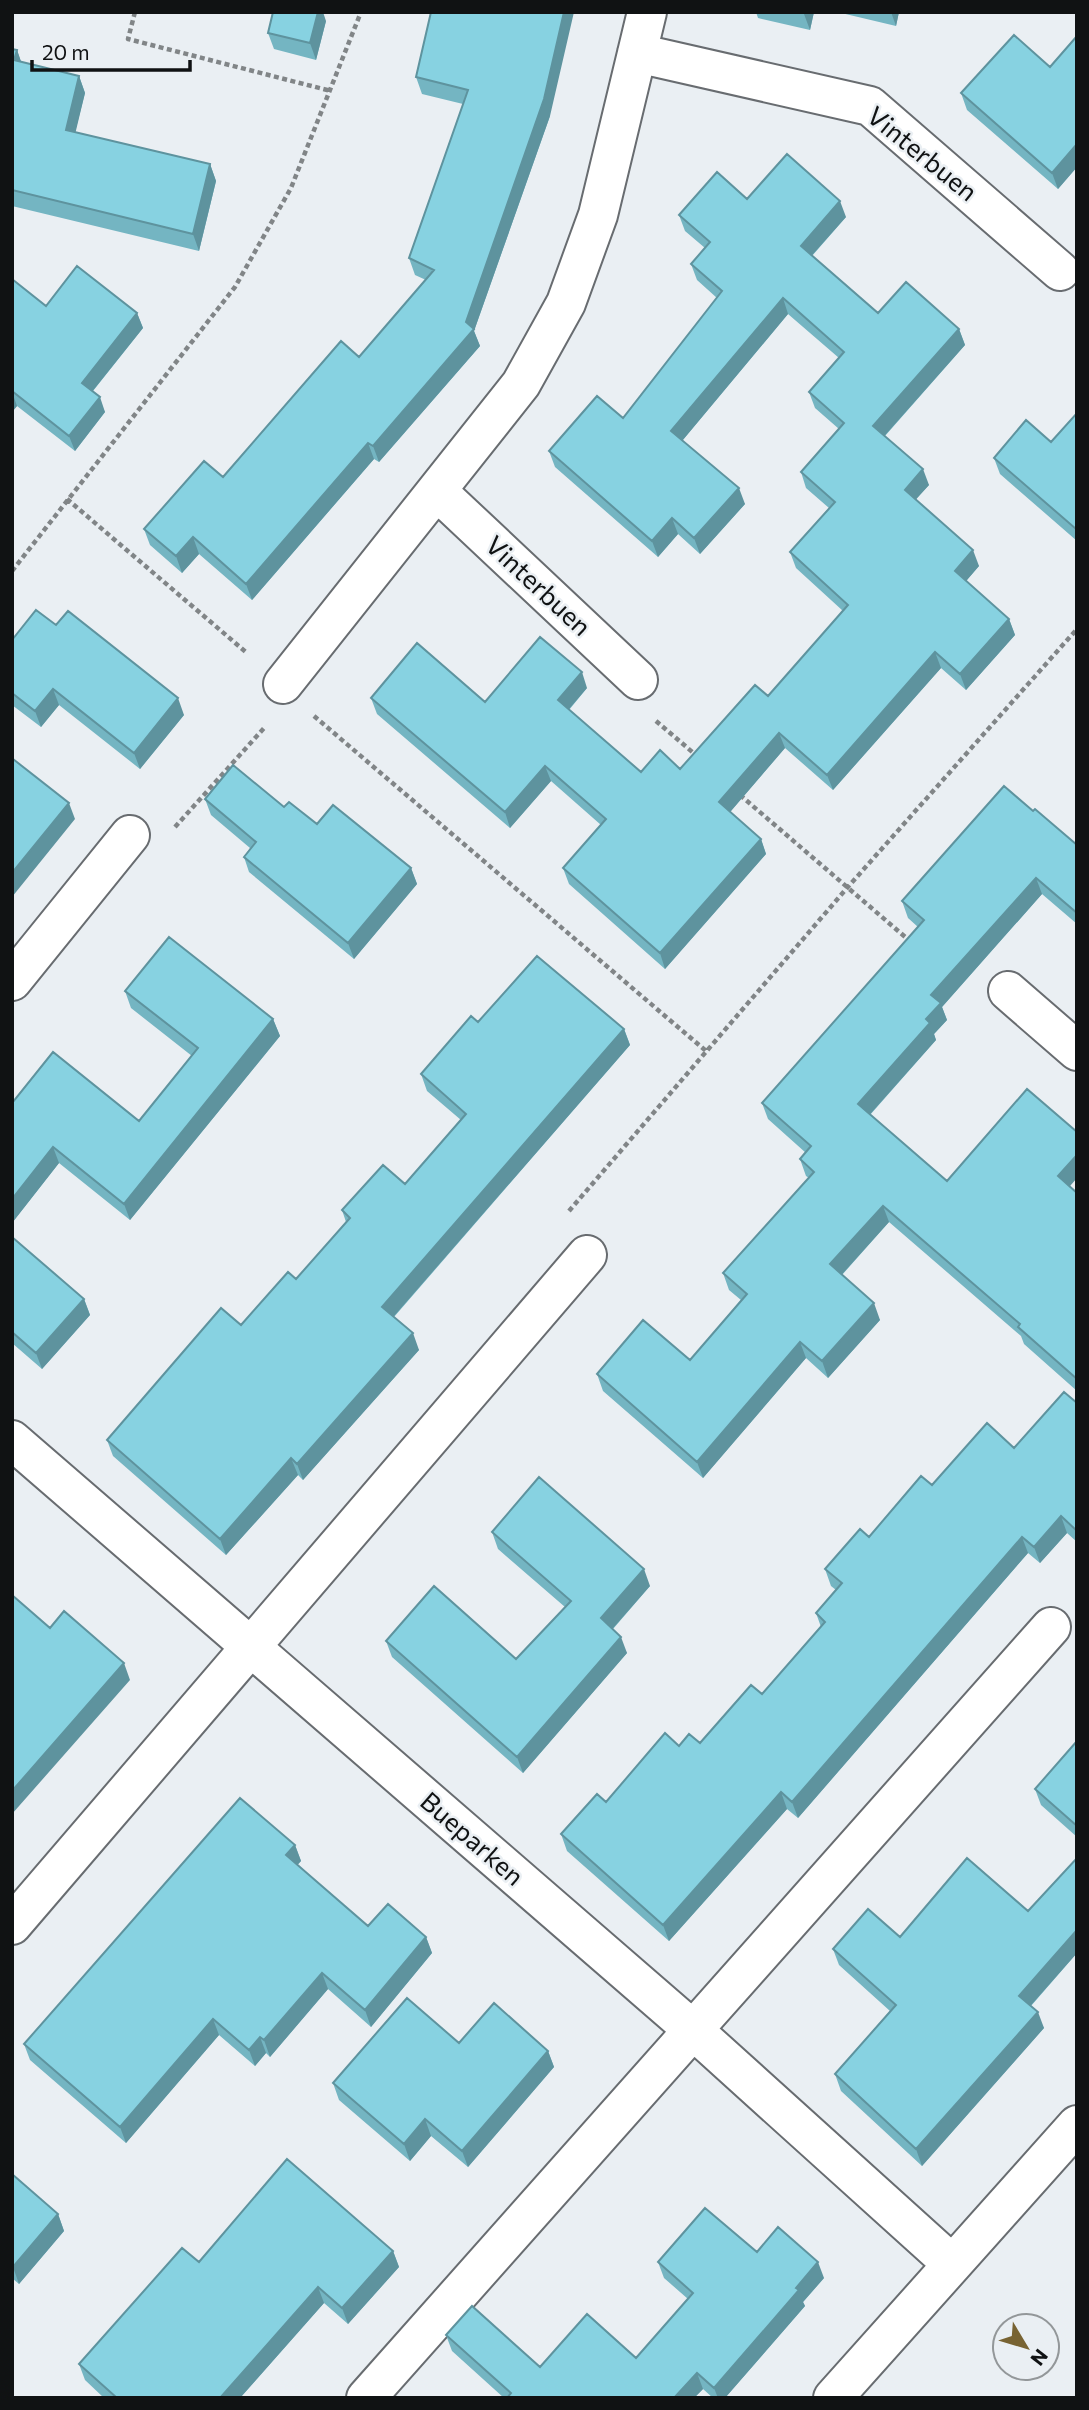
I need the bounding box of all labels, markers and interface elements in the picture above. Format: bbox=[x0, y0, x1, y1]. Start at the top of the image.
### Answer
scale bar bbox=[32, 28, 189, 72]
text: 20 m bbox=[42, 39, 90, 64]
street label: Vinterbuen bbox=[862, 99, 984, 207]
street label: Vinterbuen bbox=[480, 528, 598, 641]
street label: Bueparken bbox=[415, 1785, 531, 1891]
north arrow bbox=[991, 2312, 1061, 2382]
text: N bbox=[1026, 2345, 1053, 2370]

